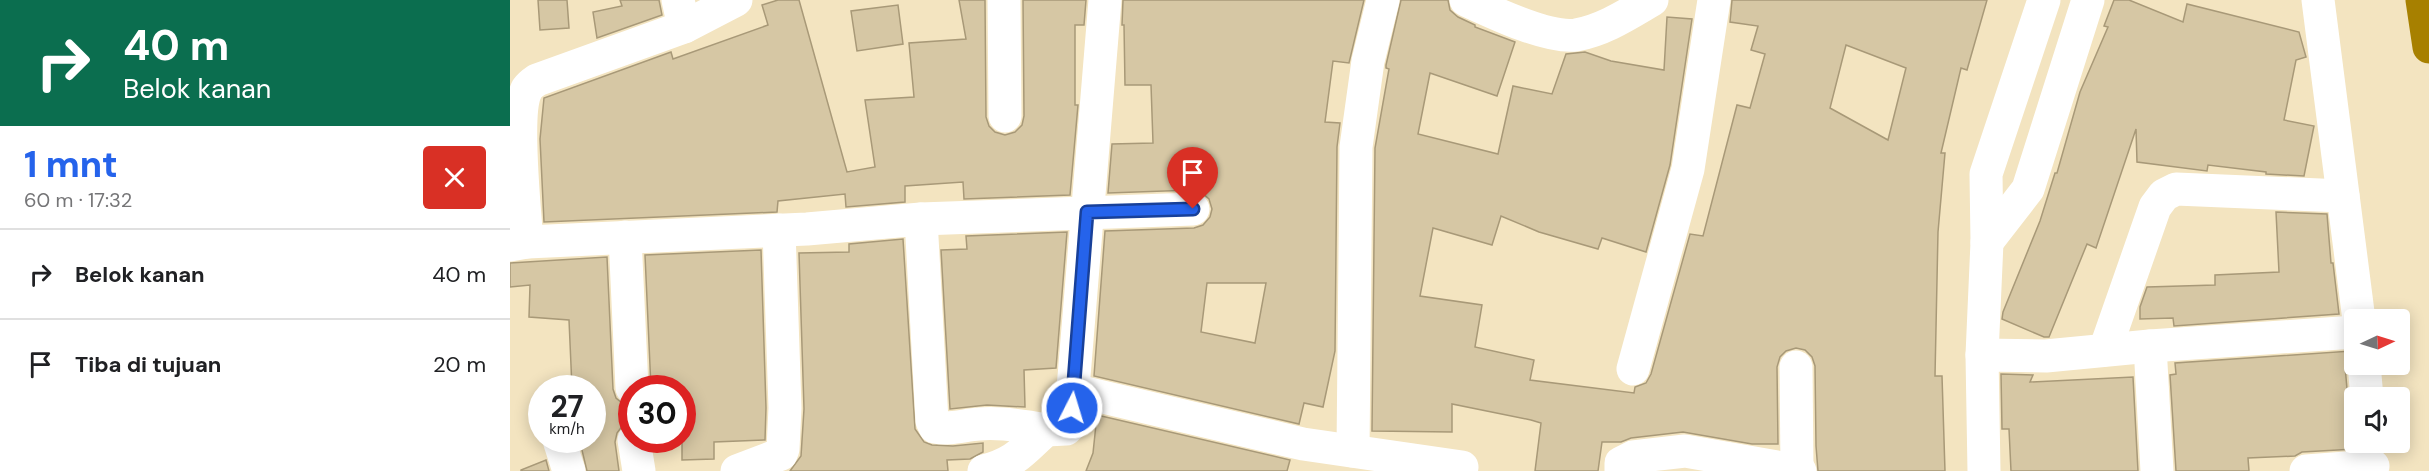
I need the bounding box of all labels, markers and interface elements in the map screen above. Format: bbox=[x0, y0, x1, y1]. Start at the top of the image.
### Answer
text: 40 m bbox=[123, 18, 229, 73]
icon: right bbox=[24, 24, 102, 102]
text: Belok kanan bbox=[123, 71, 271, 106]
text: 1 mnt bbox=[24, 141, 118, 188]
button: close bbox=[423, 146, 486, 209]
pin bbox=[1167, 147, 1218, 209]
icon: arrive bbox=[1176, 156, 1209, 189]
text: 60 m · 17:32 bbox=[24, 187, 132, 213]
icon: right bbox=[24, 258, 57, 291]
text: Belok kanan bbox=[75, 260, 205, 289]
text: 40 m bbox=[432, 260, 486, 289]
north arrow bbox=[2344, 309, 2410, 375]
map controls bbox=[2344, 309, 2410, 453]
icon: arrive bbox=[24, 348, 57, 381]
text: Tiba di tujuan bbox=[75, 350, 221, 379]
text: 20 m bbox=[433, 350, 486, 379]
speed limit sign: 30 bbox=[618, 375, 696, 453]
position arrow bbox=[1040, 376, 1104, 440]
text: 27 bbox=[550, 387, 584, 426]
button: sound bbox=[2344, 387, 2410, 453]
text: km/h bbox=[549, 419, 585, 439]

